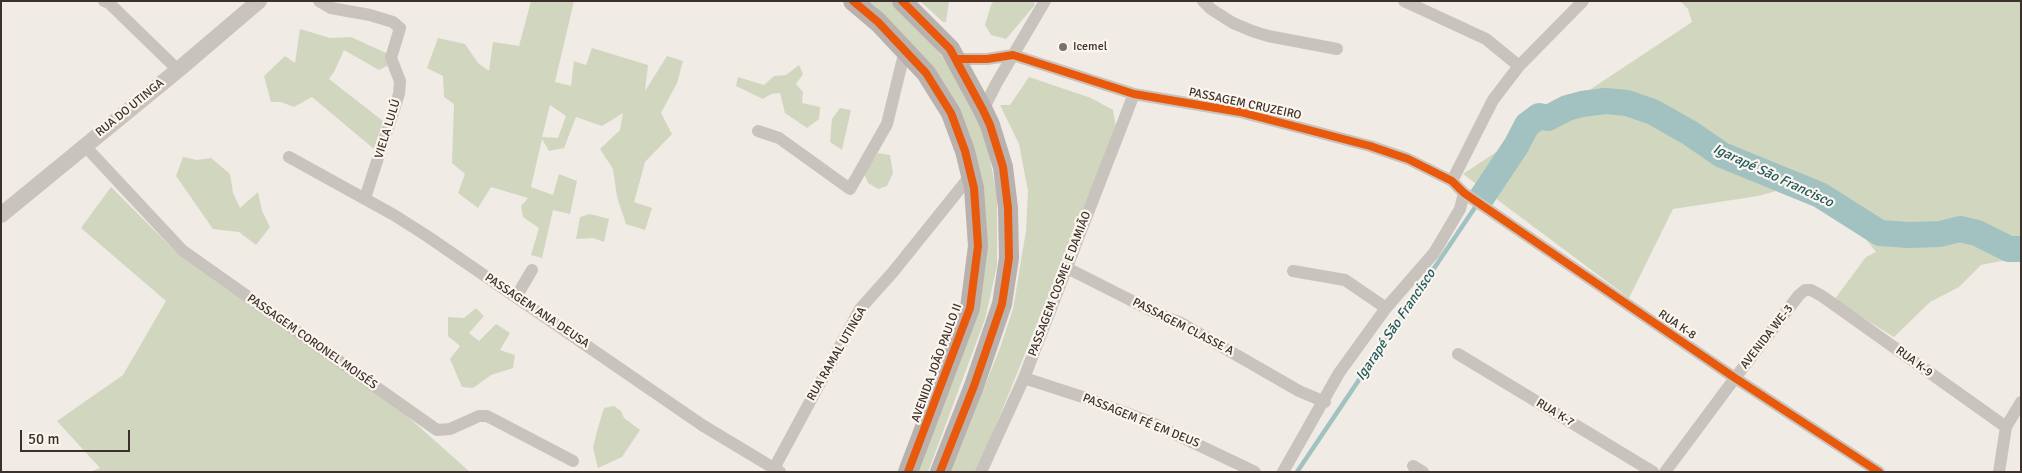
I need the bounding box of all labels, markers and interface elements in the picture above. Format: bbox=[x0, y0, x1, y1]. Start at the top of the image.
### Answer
place label: Icemel bbox=[1073, 40, 1107, 54]
marker: Icemel bbox=[1057, 41, 1069, 53]
street label: RUA DO UTINGA bbox=[93, 76, 167, 140]
street label: PASSAGEM CRUZEIRO bbox=[1187, 85, 1303, 123]
street label: VIELA LULÚ bbox=[372, 98, 404, 160]
water label: Igarapé São Francisco bbox=[1710, 141, 1836, 211]
street label: PASSAGEM COSME E DAMIÃO bbox=[1026, 209, 1094, 359]
water label: Igarapé São Francisco bbox=[1353, 266, 1439, 384]
street label: PASSAGEM ANA DEUSA bbox=[482, 271, 592, 351]
street label: PASSAGEM CORONEL MOISÉS bbox=[244, 291, 380, 393]
street label: PASSAGEM CLASSE A bbox=[1130, 295, 1236, 359]
street label: AVENIDA JOÃO PAULO II bbox=[909, 302, 965, 424]
street label: AVENIDA WE-3 bbox=[1738, 302, 1796, 372]
street label: RUA RAMAL UTINGA bbox=[804, 305, 870, 403]
street label: RUA K-8 bbox=[1655, 307, 1699, 343]
street label: RUA K-9 bbox=[1893, 344, 1935, 380]
street label: PASSAGEM FÉ EM DEUS bbox=[1080, 391, 1202, 451]
street label: RUA K-7 bbox=[1533, 396, 1577, 430]
scale bar bbox=[22, 420, 132, 452]
text: 50 m bbox=[28, 430, 59, 448]

